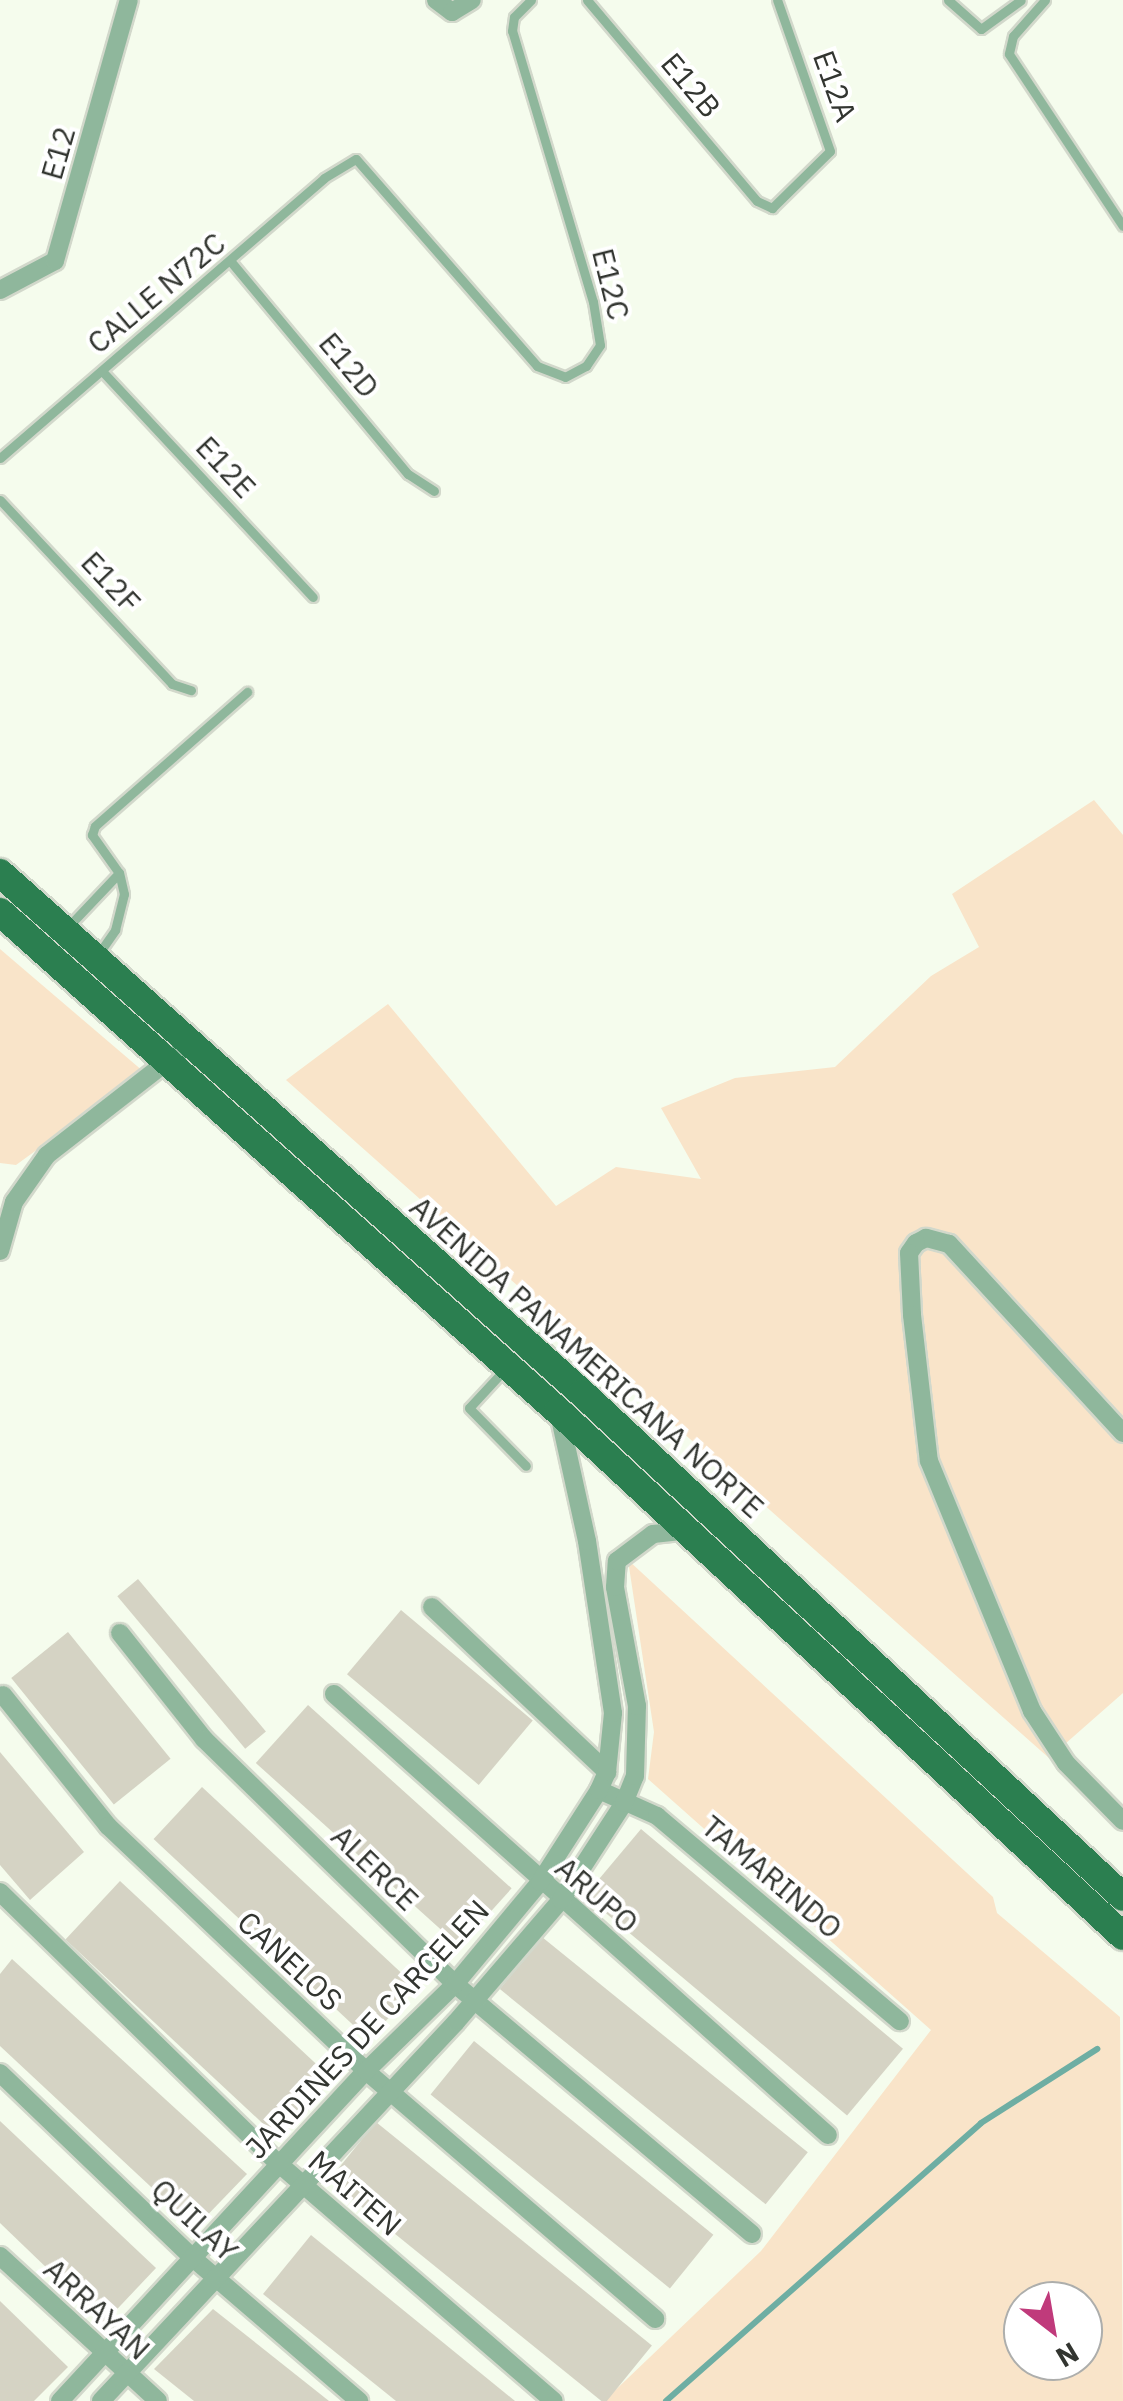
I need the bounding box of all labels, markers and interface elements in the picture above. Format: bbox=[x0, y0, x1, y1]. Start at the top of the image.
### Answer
street label: E12B bbox=[654, 45, 728, 125]
street label: E12A bbox=[806, 46, 864, 126]
street label: E12 bbox=[33, 122, 83, 184]
street label: CALLE N72C bbox=[80, 225, 232, 361]
street label: E12C bbox=[585, 245, 637, 323]
street label: E12D bbox=[312, 325, 386, 405]
street label: E12E bbox=[189, 429, 263, 505]
street label: E12F bbox=[74, 544, 148, 620]
street label: AVENIDA PANAMERICANA NORTE bbox=[403, 1189, 771, 1525]
street label: TAMARINDO bbox=[695, 1808, 849, 1946]
street label: ALERCE bbox=[324, 1818, 426, 1918]
street label: ARUPO bbox=[548, 1849, 646, 1941]
street label: JARDINES DE CARCELEN bbox=[238, 1892, 496, 2166]
street label: CANELOS bbox=[230, 1904, 350, 2018]
street label: MAITEN bbox=[301, 2143, 409, 2243]
street label: QUILAY bbox=[144, 2171, 246, 2269]
street label: ARRAYAN bbox=[37, 2251, 157, 2367]
north arrow bbox=[1003, 2281, 1103, 2381]
text: N bbox=[1049, 2334, 1086, 2377]

